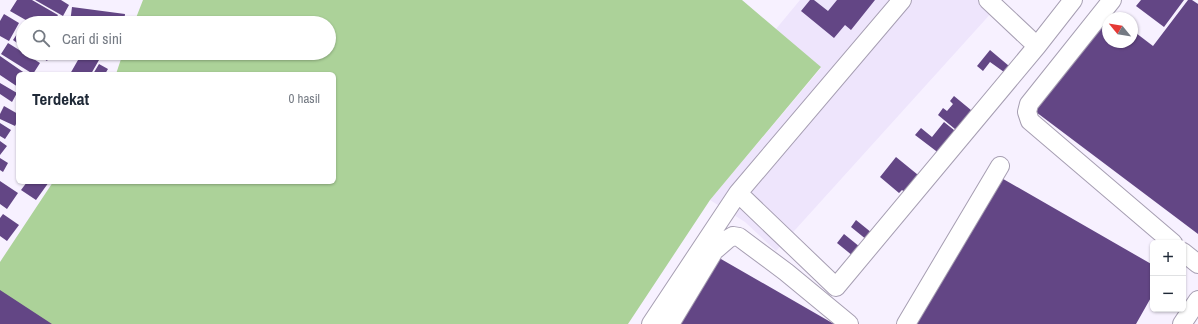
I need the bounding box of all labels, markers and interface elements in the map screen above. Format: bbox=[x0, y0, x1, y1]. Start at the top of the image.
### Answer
north arrow bbox=[1102, 12, 1138, 48]
search box bbox=[16, 16, 336, 60]
icon: search bbox=[30, 27, 52, 49]
text: Cari di sini bbox=[62, 28, 122, 49]
text: Terdekat bbox=[32, 87, 89, 110]
text: 0 hasil bbox=[289, 90, 320, 107]
map controls bbox=[1150, 240, 1186, 312]
button: + bbox=[1150, 240, 1186, 276]
button: − bbox=[1150, 276, 1186, 312]

